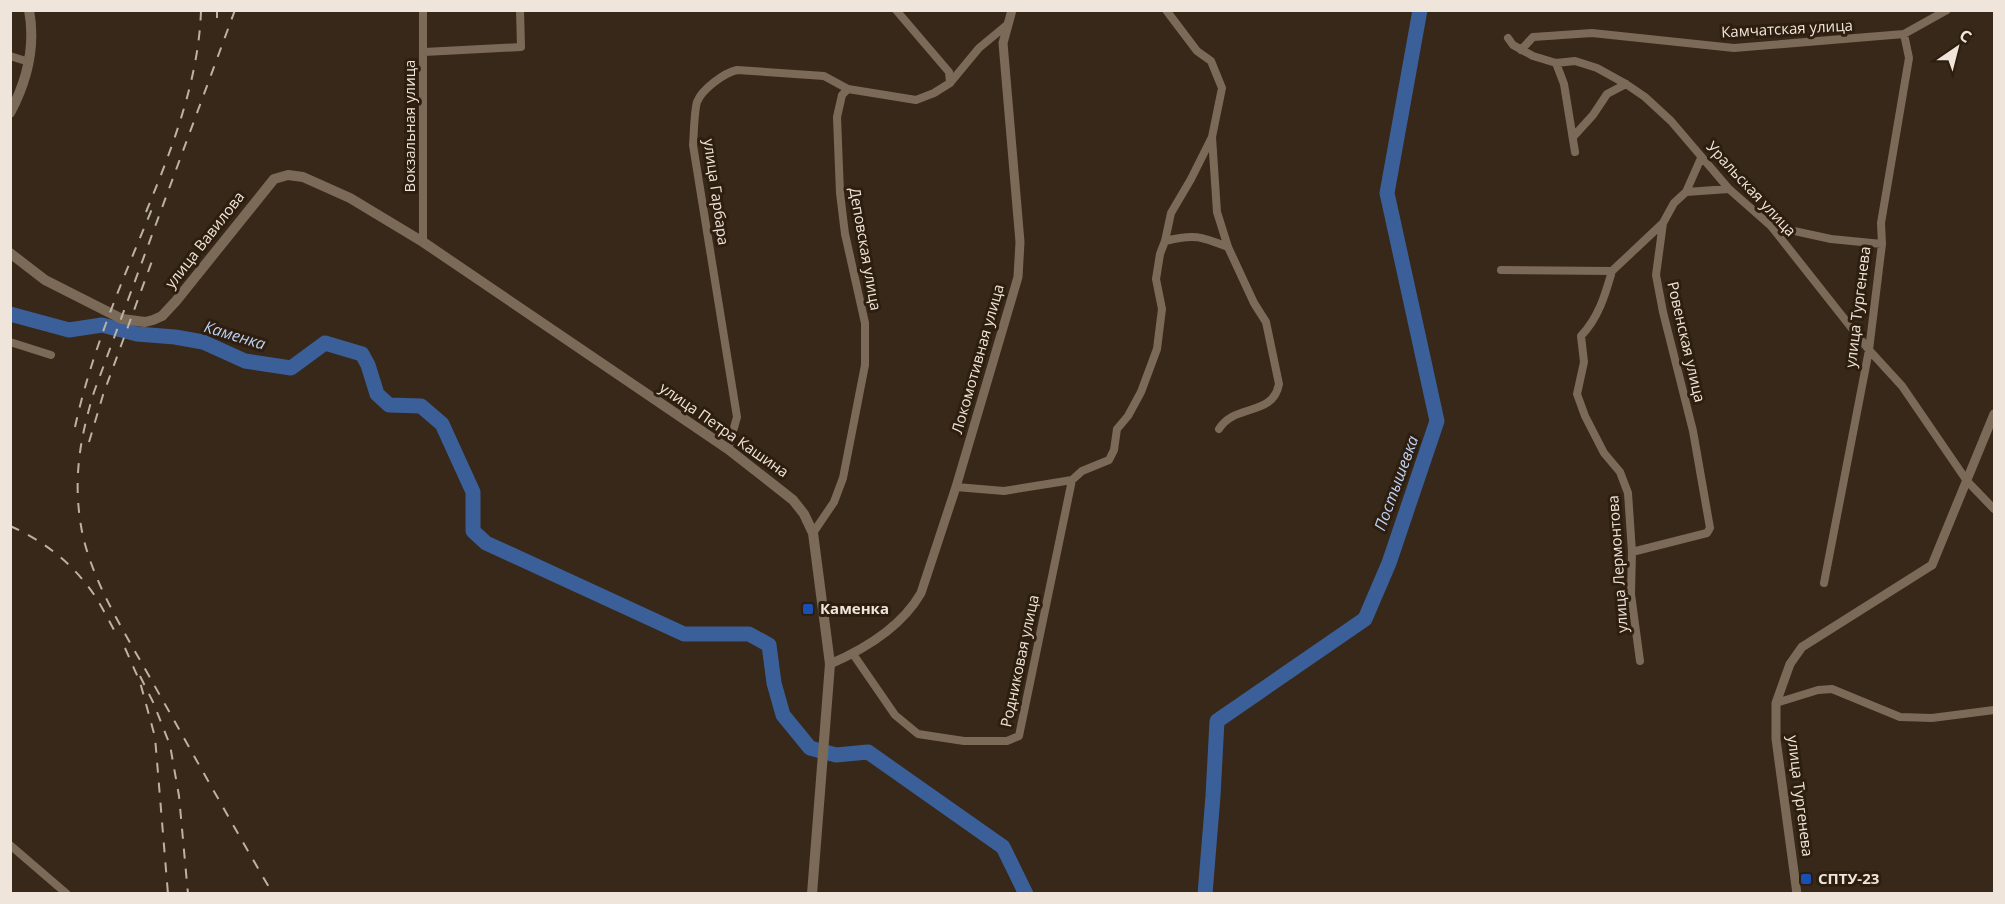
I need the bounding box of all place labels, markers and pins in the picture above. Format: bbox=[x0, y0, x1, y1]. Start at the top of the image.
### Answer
place label: Каменка bbox=[820, 598, 889, 618]
marker: Каменка bbox=[801, 602, 815, 616]
place label: СПТУ-23 bbox=[1818, 868, 1879, 888]
marker: СПТУ-23 bbox=[1799, 872, 1813, 886]

